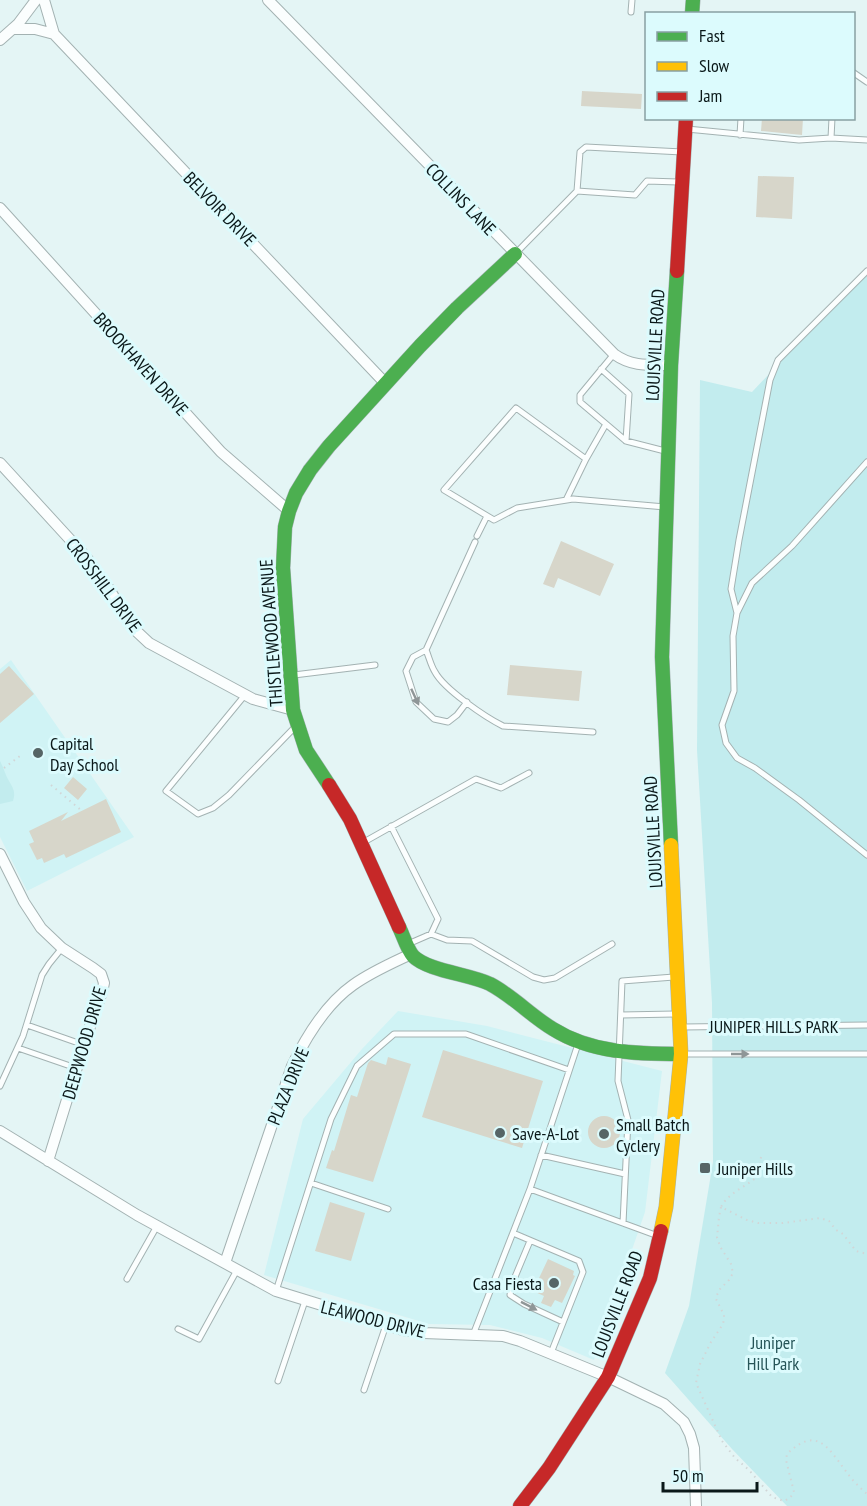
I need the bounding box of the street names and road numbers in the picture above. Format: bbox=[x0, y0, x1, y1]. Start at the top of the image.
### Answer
street label: COLLINS LANE bbox=[421, 158, 501, 240]
street label: BELVOIR DRIVE bbox=[179, 167, 261, 251]
street label: LOUISVILLE ROAD bbox=[641, 288, 669, 402]
street label: BROOKHAVEN DRIVE bbox=[89, 308, 193, 420]
street label: CROSSHILL DRIVE bbox=[61, 533, 147, 637]
street label: THISTLEWOOD AVENUE bbox=[254, 558, 288, 708]
street label: LOUISVILLE ROAD bbox=[639, 775, 667, 889]
street label: DEEPWOOD DRIVE bbox=[57, 984, 111, 1102]
street label: JUNIPER HILLS PARK bbox=[708, 1015, 839, 1038]
street label: PLAZA DRIVE bbox=[262, 1044, 314, 1128]
street label: LOUISVILLE ROAD bbox=[586, 1247, 648, 1361]
street label: LEAWOOD DRIVE bbox=[319, 1295, 427, 1343]

